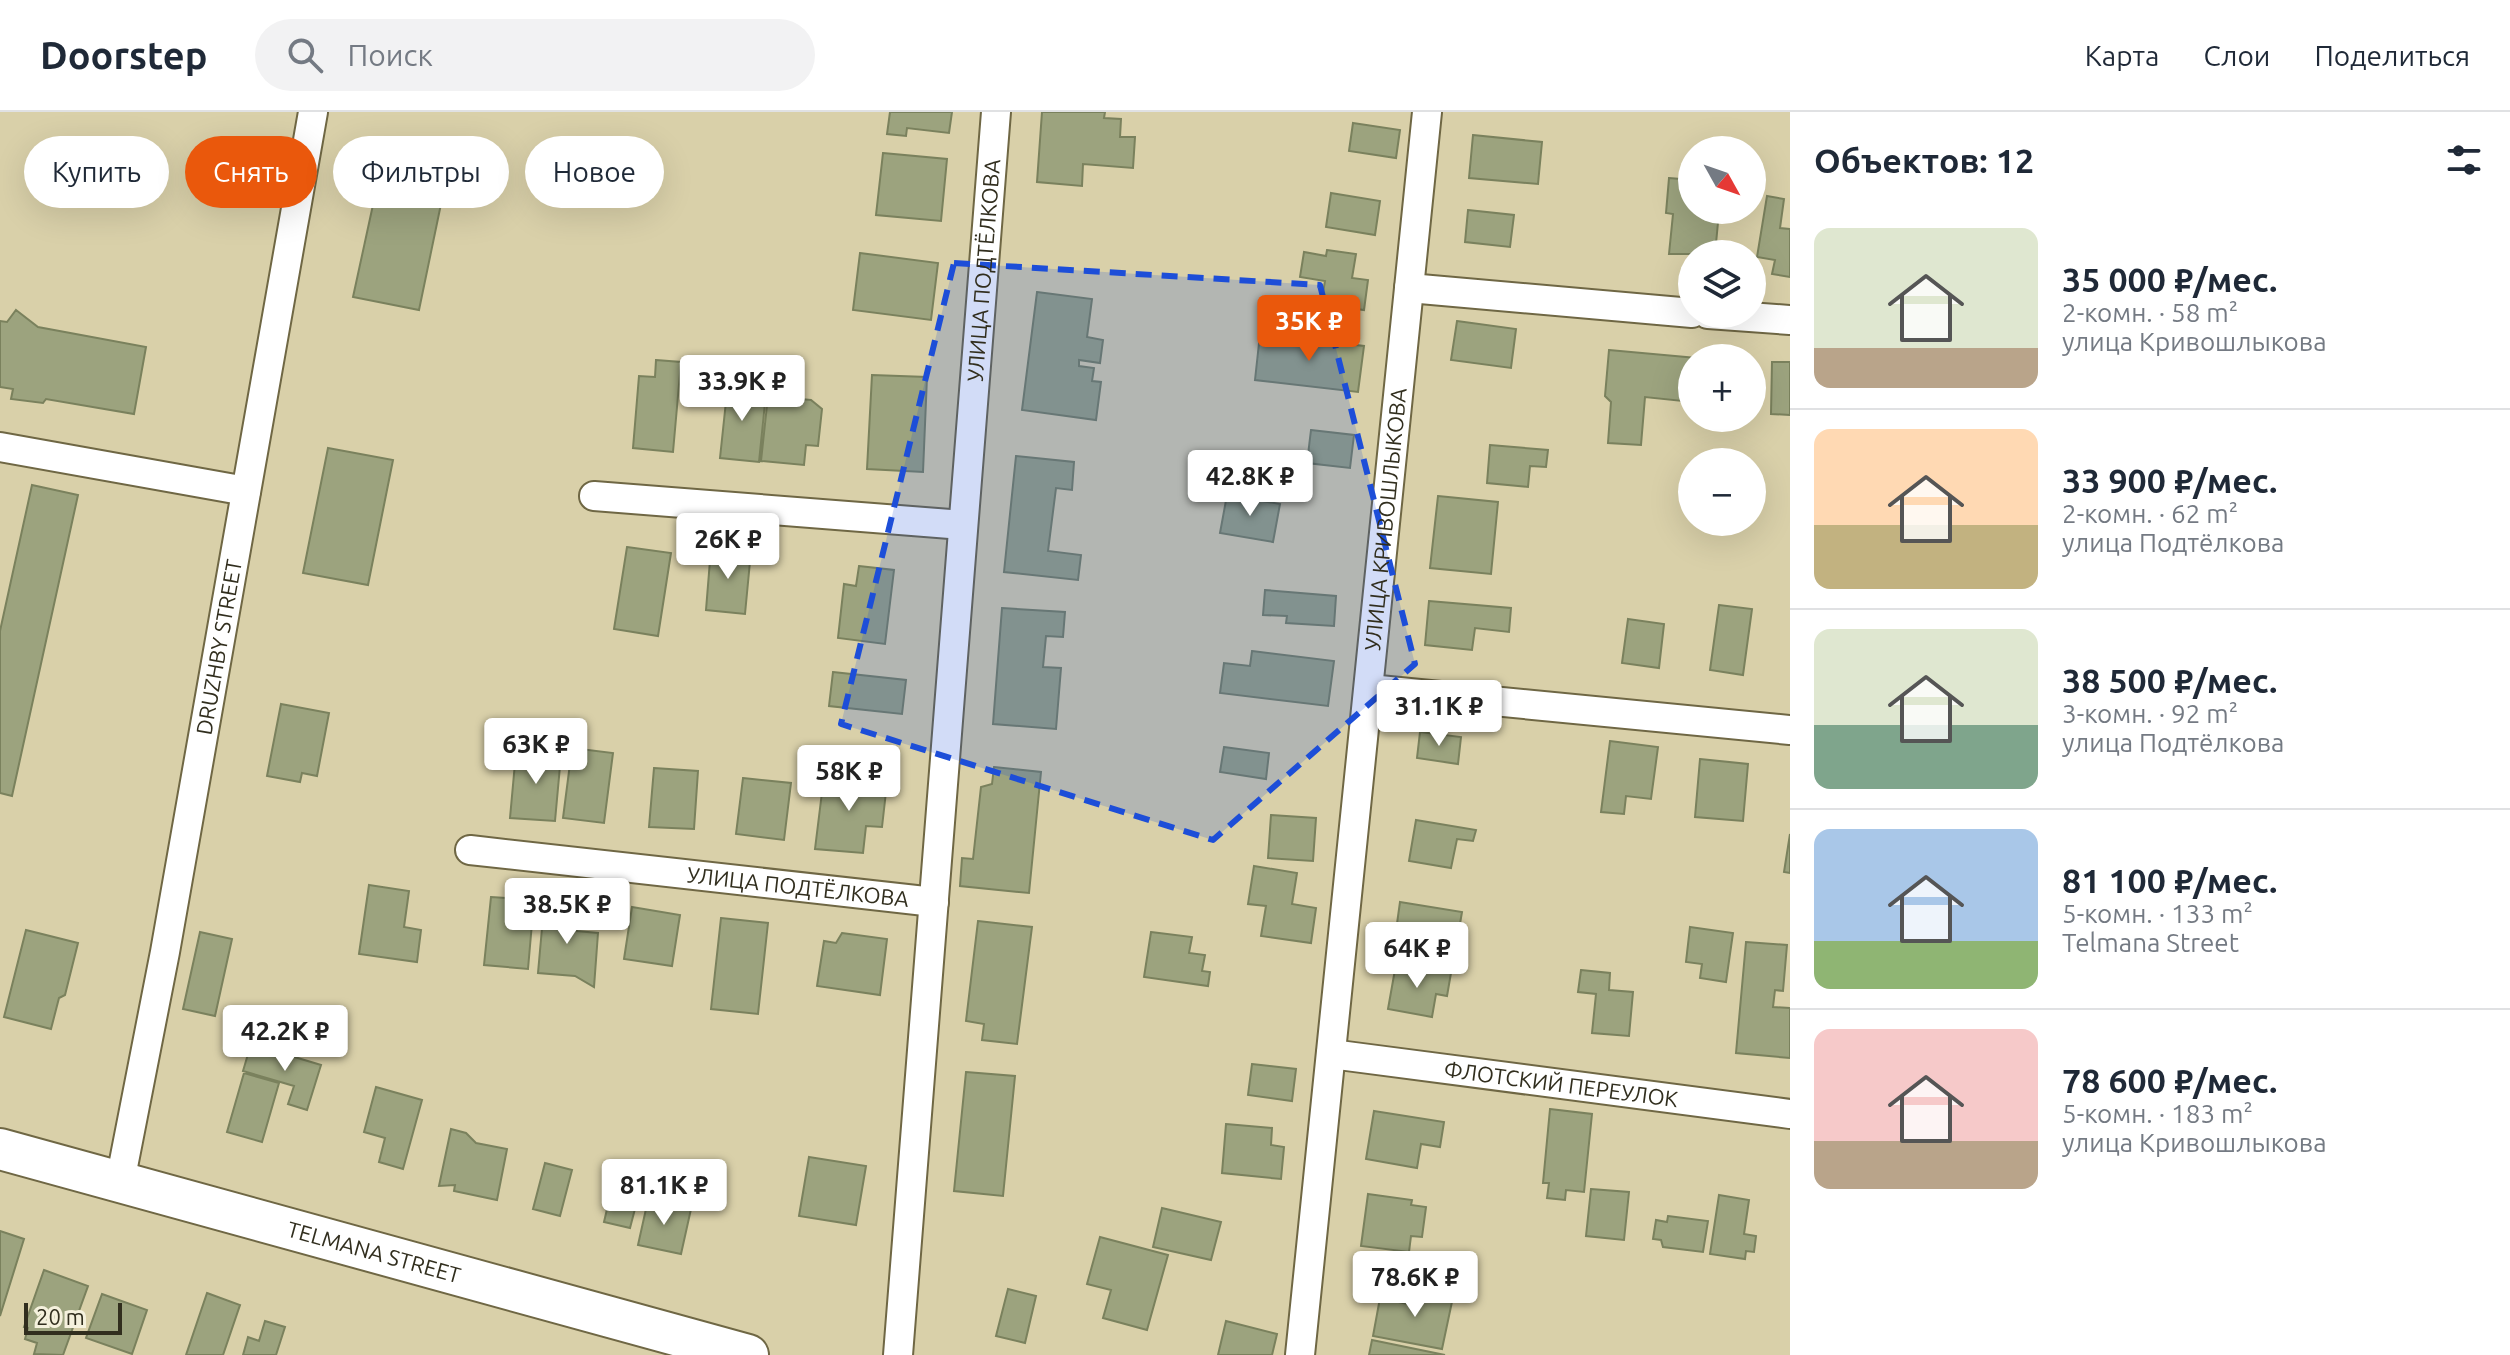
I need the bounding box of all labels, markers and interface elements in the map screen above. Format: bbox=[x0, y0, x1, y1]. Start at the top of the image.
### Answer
search box bbox=[255, 19, 815, 91]
icon: search bbox=[283, 33, 327, 77]
text: Doorstep bbox=[40, 34, 207, 76]
text: Поиск bbox=[347, 38, 433, 72]
text: Карта bbox=[2085, 40, 2159, 71]
text: Слои bbox=[2203, 40, 2270, 71]
text: Поделиться bbox=[2314, 40, 2470, 71]
chip: Купить bbox=[24, 136, 169, 208]
chip: Снять bbox=[185, 136, 317, 208]
chip: Фильтры bbox=[333, 136, 509, 208]
chip: Новое bbox=[525, 136, 664, 208]
north arrow bbox=[1678, 136, 1766, 224]
map controls bbox=[1678, 136, 1766, 536]
icon: filters bbox=[2442, 138, 2486, 182]
text: Объектов: 12 bbox=[1814, 141, 2034, 179]
street label: УЛИЦА ПОДТЁЛКОВА bbox=[962, 157, 1004, 382]
button: layers bbox=[1678, 240, 1766, 328]
icon: home bbox=[1878, 260, 1974, 356]
text: 35 000 ₽/мес. bbox=[2062, 260, 2277, 298]
pin: 35K ₽ bbox=[1253, 295, 1365, 363]
text: 2-комн. · 58 m² bbox=[2062, 298, 2238, 327]
text: 35K ₽ bbox=[1275, 306, 1343, 335]
text: улица Кривошлыкова bbox=[2062, 327, 2327, 356]
button: + bbox=[1678, 344, 1766, 432]
pin: 33.9K ₽ bbox=[668, 355, 816, 423]
text: 33.9K ₽ bbox=[698, 366, 786, 395]
street label: УЛИЦА КРИВОШЛЫКОВА bbox=[1359, 386, 1411, 652]
button: − bbox=[1678, 448, 1766, 536]
pin: 42.8K ₽ bbox=[1176, 450, 1324, 518]
text: 42.8K ₽ bbox=[1206, 461, 1294, 490]
icon: home bbox=[1878, 461, 1974, 557]
text: 33 900 ₽/мес. bbox=[2062, 461, 2277, 499]
text: 2-комн. · 62 m² bbox=[2062, 499, 2238, 528]
pin: 26K ₽ bbox=[672, 513, 784, 581]
text: 26K ₽ bbox=[694, 524, 762, 553]
text: улица Подтёлкова bbox=[2062, 528, 2284, 557]
street label: DRUZHBY STREET bbox=[190, 557, 246, 737]
icon: home bbox=[1878, 661, 1974, 757]
text: 38 500 ₽/мес. bbox=[2062, 661, 2277, 699]
pin: 31.1K ₽ bbox=[1365, 680, 1513, 748]
text: 31.1K ₽ bbox=[1395, 691, 1483, 720]
text: 3-комн. · 92 m² bbox=[2062, 699, 2238, 728]
pin: 63K ₽ bbox=[480, 718, 592, 786]
text: улица Подтёлкова bbox=[2062, 728, 2284, 757]
text: 63K ₽ bbox=[502, 729, 570, 758]
pin: 58K ₽ bbox=[793, 745, 905, 813]
text: 58K ₽ bbox=[815, 756, 883, 785]
street label: УЛИЦА ПОДТЁЛКОВА bbox=[686, 861, 911, 911]
icon: home bbox=[1878, 861, 1974, 957]
text: 81 100 ₽/мес. bbox=[2062, 861, 2277, 899]
pin: 38.5K ₽ bbox=[493, 878, 641, 946]
text: 38.5K ₽ bbox=[523, 889, 611, 918]
text: 5-комн. · 133 m² bbox=[2062, 899, 2253, 928]
pin: 64K ₽ bbox=[1361, 922, 1473, 990]
text: Telmana Street bbox=[2062, 928, 2239, 957]
text: 64K ₽ bbox=[1383, 933, 1451, 962]
pin: 42.2K ₽ bbox=[211, 1005, 359, 1073]
text: 42.2K ₽ bbox=[241, 1016, 329, 1045]
street label: ФЛОТСКИЙ ПЕРЕУЛОК bbox=[1443, 1056, 1680, 1111]
icon: home bbox=[1878, 1061, 1974, 1157]
text: 78 600 ₽/мес. bbox=[2062, 1061, 2277, 1099]
text: 5-комн. · 183 m² bbox=[2062, 1099, 2253, 1128]
text: улица Кривошлыкова bbox=[2062, 1128, 2327, 1157]
pin: 81.1K ₽ bbox=[590, 1159, 738, 1227]
text: 81.1K ₽ bbox=[620, 1170, 708, 1199]
street label: TELMANA STREET bbox=[285, 1216, 464, 1287]
pin: 78.6K ₽ bbox=[1341, 1251, 1489, 1319]
text: 78.6K ₽ bbox=[1371, 1262, 1459, 1291]
scale bar bbox=[24, 1299, 122, 1335]
text: 20 m bbox=[36, 1304, 85, 1329]

